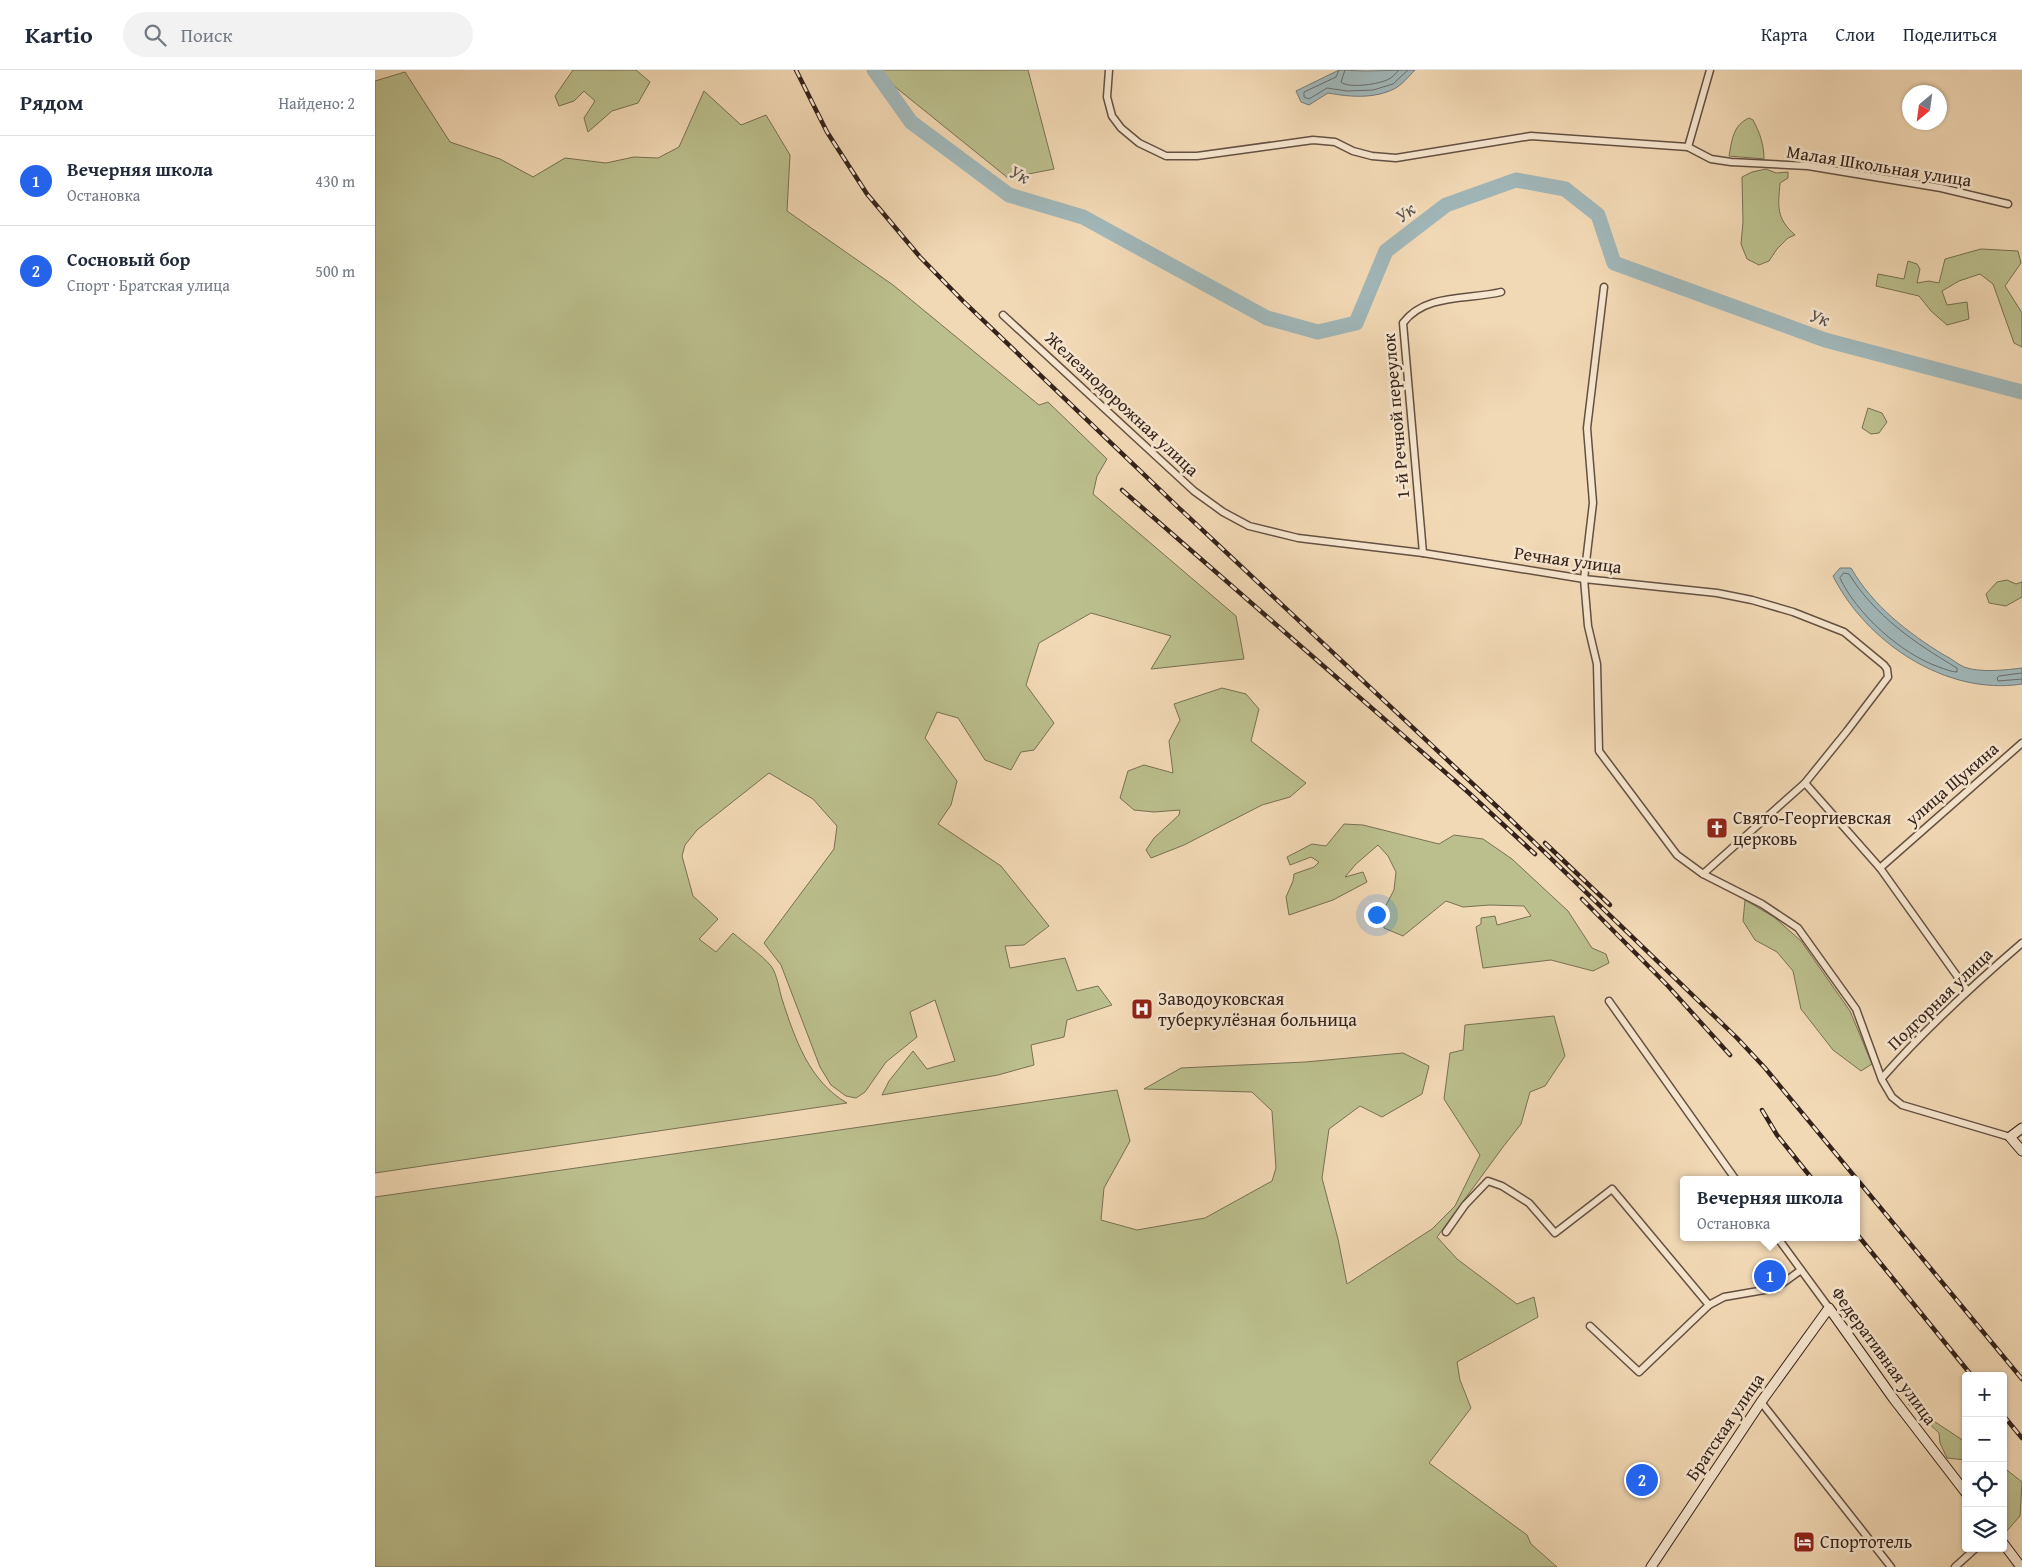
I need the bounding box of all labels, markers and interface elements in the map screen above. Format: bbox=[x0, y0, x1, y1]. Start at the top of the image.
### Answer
search box bbox=[123, 12, 473, 57]
text: Kartio bbox=[25, 17, 93, 52]
icon: search bbox=[141, 21, 169, 49]
text: Поиск bbox=[181, 21, 232, 49]
text: Карта bbox=[1761, 21, 1808, 48]
text: Слои bbox=[1836, 21, 1875, 48]
text: Поделиться bbox=[1903, 21, 1997, 48]
north arrow bbox=[1902, 85, 1947, 130]
text: Рядом bbox=[20, 87, 83, 118]
text: Найдено: 2 bbox=[278, 91, 355, 115]
street label: Малая Школьная улица bbox=[1785, 138, 1974, 194]
text: Вечерняя школа bbox=[67, 155, 213, 183]
water label: Ук bbox=[1005, 157, 1035, 191]
text: 1 bbox=[32, 169, 40, 193]
text: 430 m bbox=[315, 169, 355, 193]
text: Остановка bbox=[67, 183, 140, 207]
water label: Ук bbox=[1389, 195, 1421, 229]
text: Сосновый бор bbox=[67, 245, 190, 273]
text: 2 bbox=[32, 259, 40, 283]
text: 500 m bbox=[315, 259, 355, 283]
text: Спорт · Братская улица bbox=[67, 273, 230, 297]
water label: Ук bbox=[1806, 301, 1834, 333]
street label: Железнодорожная улица bbox=[1039, 324, 1206, 483]
street label: 1-й Речной переулок bbox=[1375, 332, 1416, 500]
street label: Речная улица bbox=[1512, 539, 1624, 580]
street label: улица Щукина bbox=[1898, 735, 2005, 833]
place label: Свято-Георгиевская церковь bbox=[1733, 804, 1891, 852]
church icon: Свято-Георгиевская церковь bbox=[1705, 816, 1729, 840]
your location bbox=[1364, 902, 1390, 928]
street label: Подгорная улица bbox=[1881, 941, 1999, 1056]
place label: Заводоуковская туберкулёзная больница bbox=[1158, 985, 1357, 1033]
hospital icon: Заводоуковская туберкулёзная больница bbox=[1130, 997, 1154, 1021]
popup bbox=[1680, 1176, 1860, 1241]
text: Вечерняя школа bbox=[1697, 1183, 1843, 1211]
text: Остановка bbox=[1697, 1211, 1770, 1235]
pin: 1 bbox=[1754, 1257, 1786, 1295]
street label: Федеративная улица bbox=[1825, 1281, 1944, 1431]
street label: Братская улица bbox=[1678, 1367, 1771, 1486]
map controls bbox=[1962, 1372, 2007, 1552]
button: + bbox=[1962, 1372, 2007, 1417]
button: − bbox=[1962, 1417, 2007, 1462]
pin: 2 bbox=[1626, 1461, 1658, 1499]
button: locate bbox=[1962, 1462, 2007, 1507]
button: layers bbox=[1962, 1507, 2007, 1552]
place label: Спортотель bbox=[1820, 1528, 1912, 1555]
hotel icon: Спортотель bbox=[1792, 1530, 1816, 1554]

